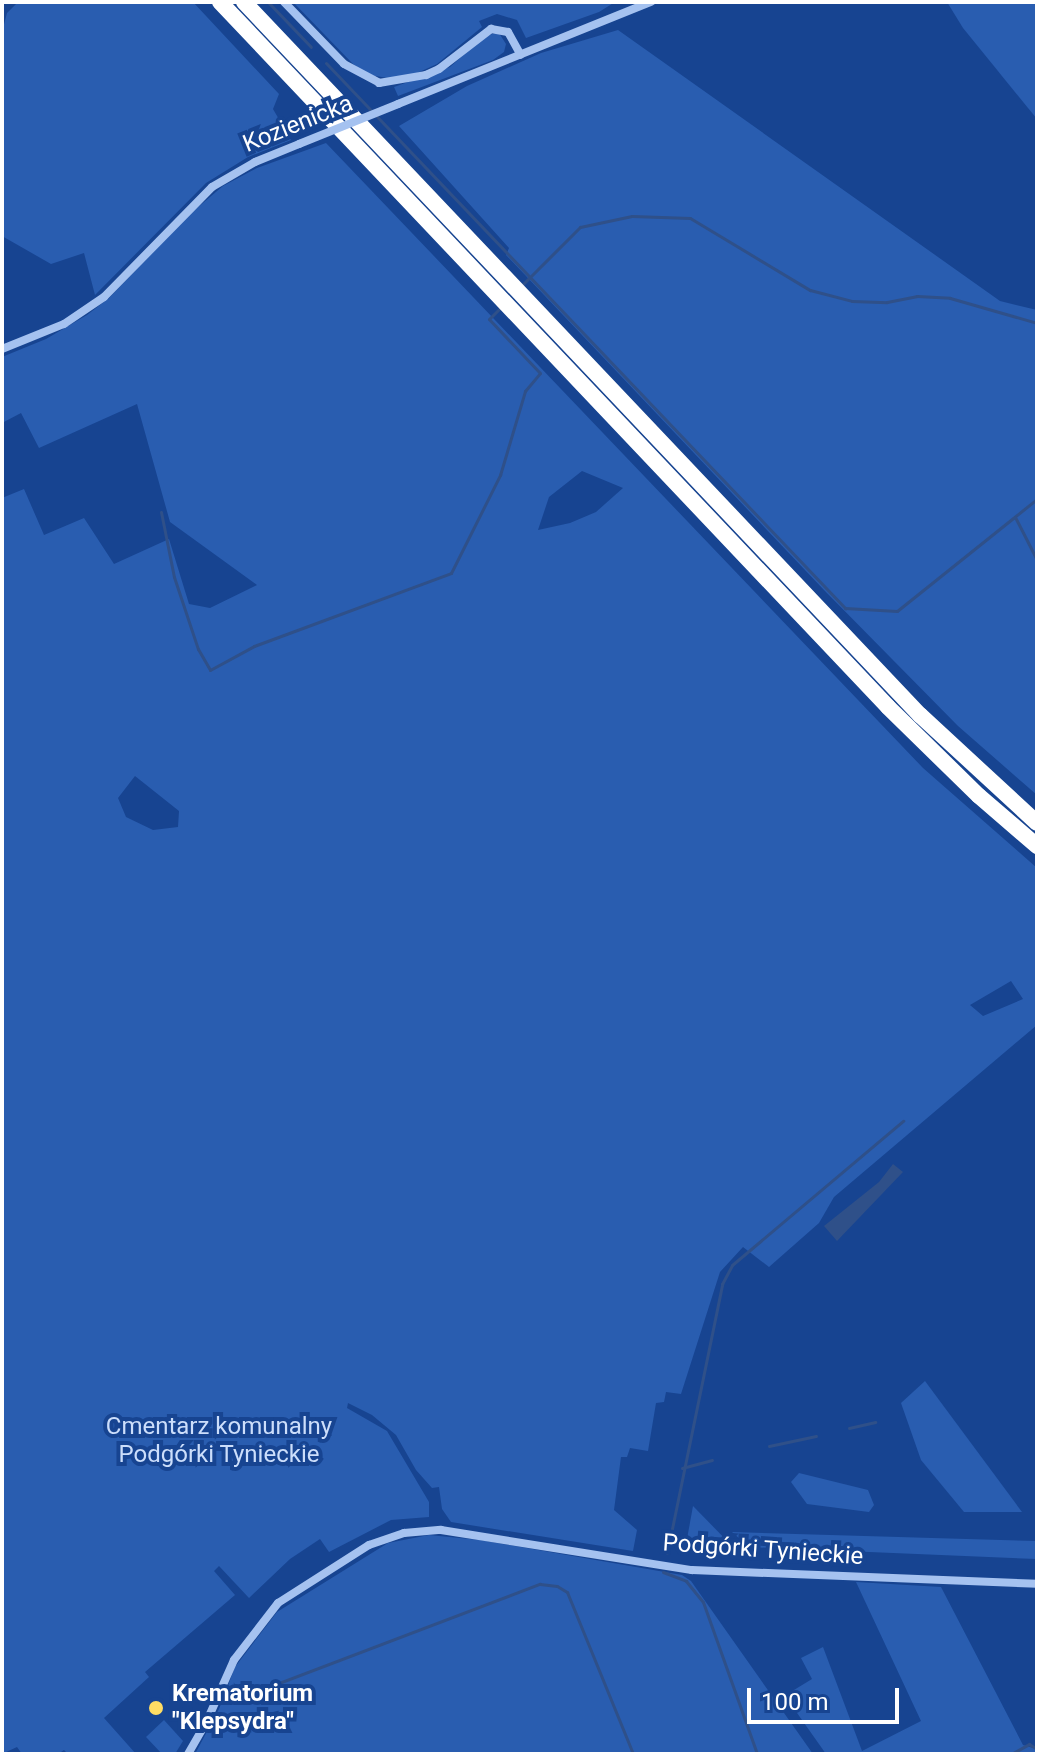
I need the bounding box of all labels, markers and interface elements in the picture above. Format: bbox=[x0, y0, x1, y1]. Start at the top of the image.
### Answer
street label: Kozienicka bbox=[239, 89, 357, 159]
park label: Cmentarz komunalny Podgórki Tynieckie bbox=[106, 1413, 332, 1469]
street label: Podgórki Tynieckie bbox=[662, 1529, 864, 1571]
scale bar bbox=[751, 1672, 903, 1722]
place label: Krematorium "Klepsydra" bbox=[172, 1680, 313, 1736]
text: 100 m bbox=[761, 1688, 828, 1716]
marker: Krematorium "Klepsydra" bbox=[147, 1699, 165, 1717]

